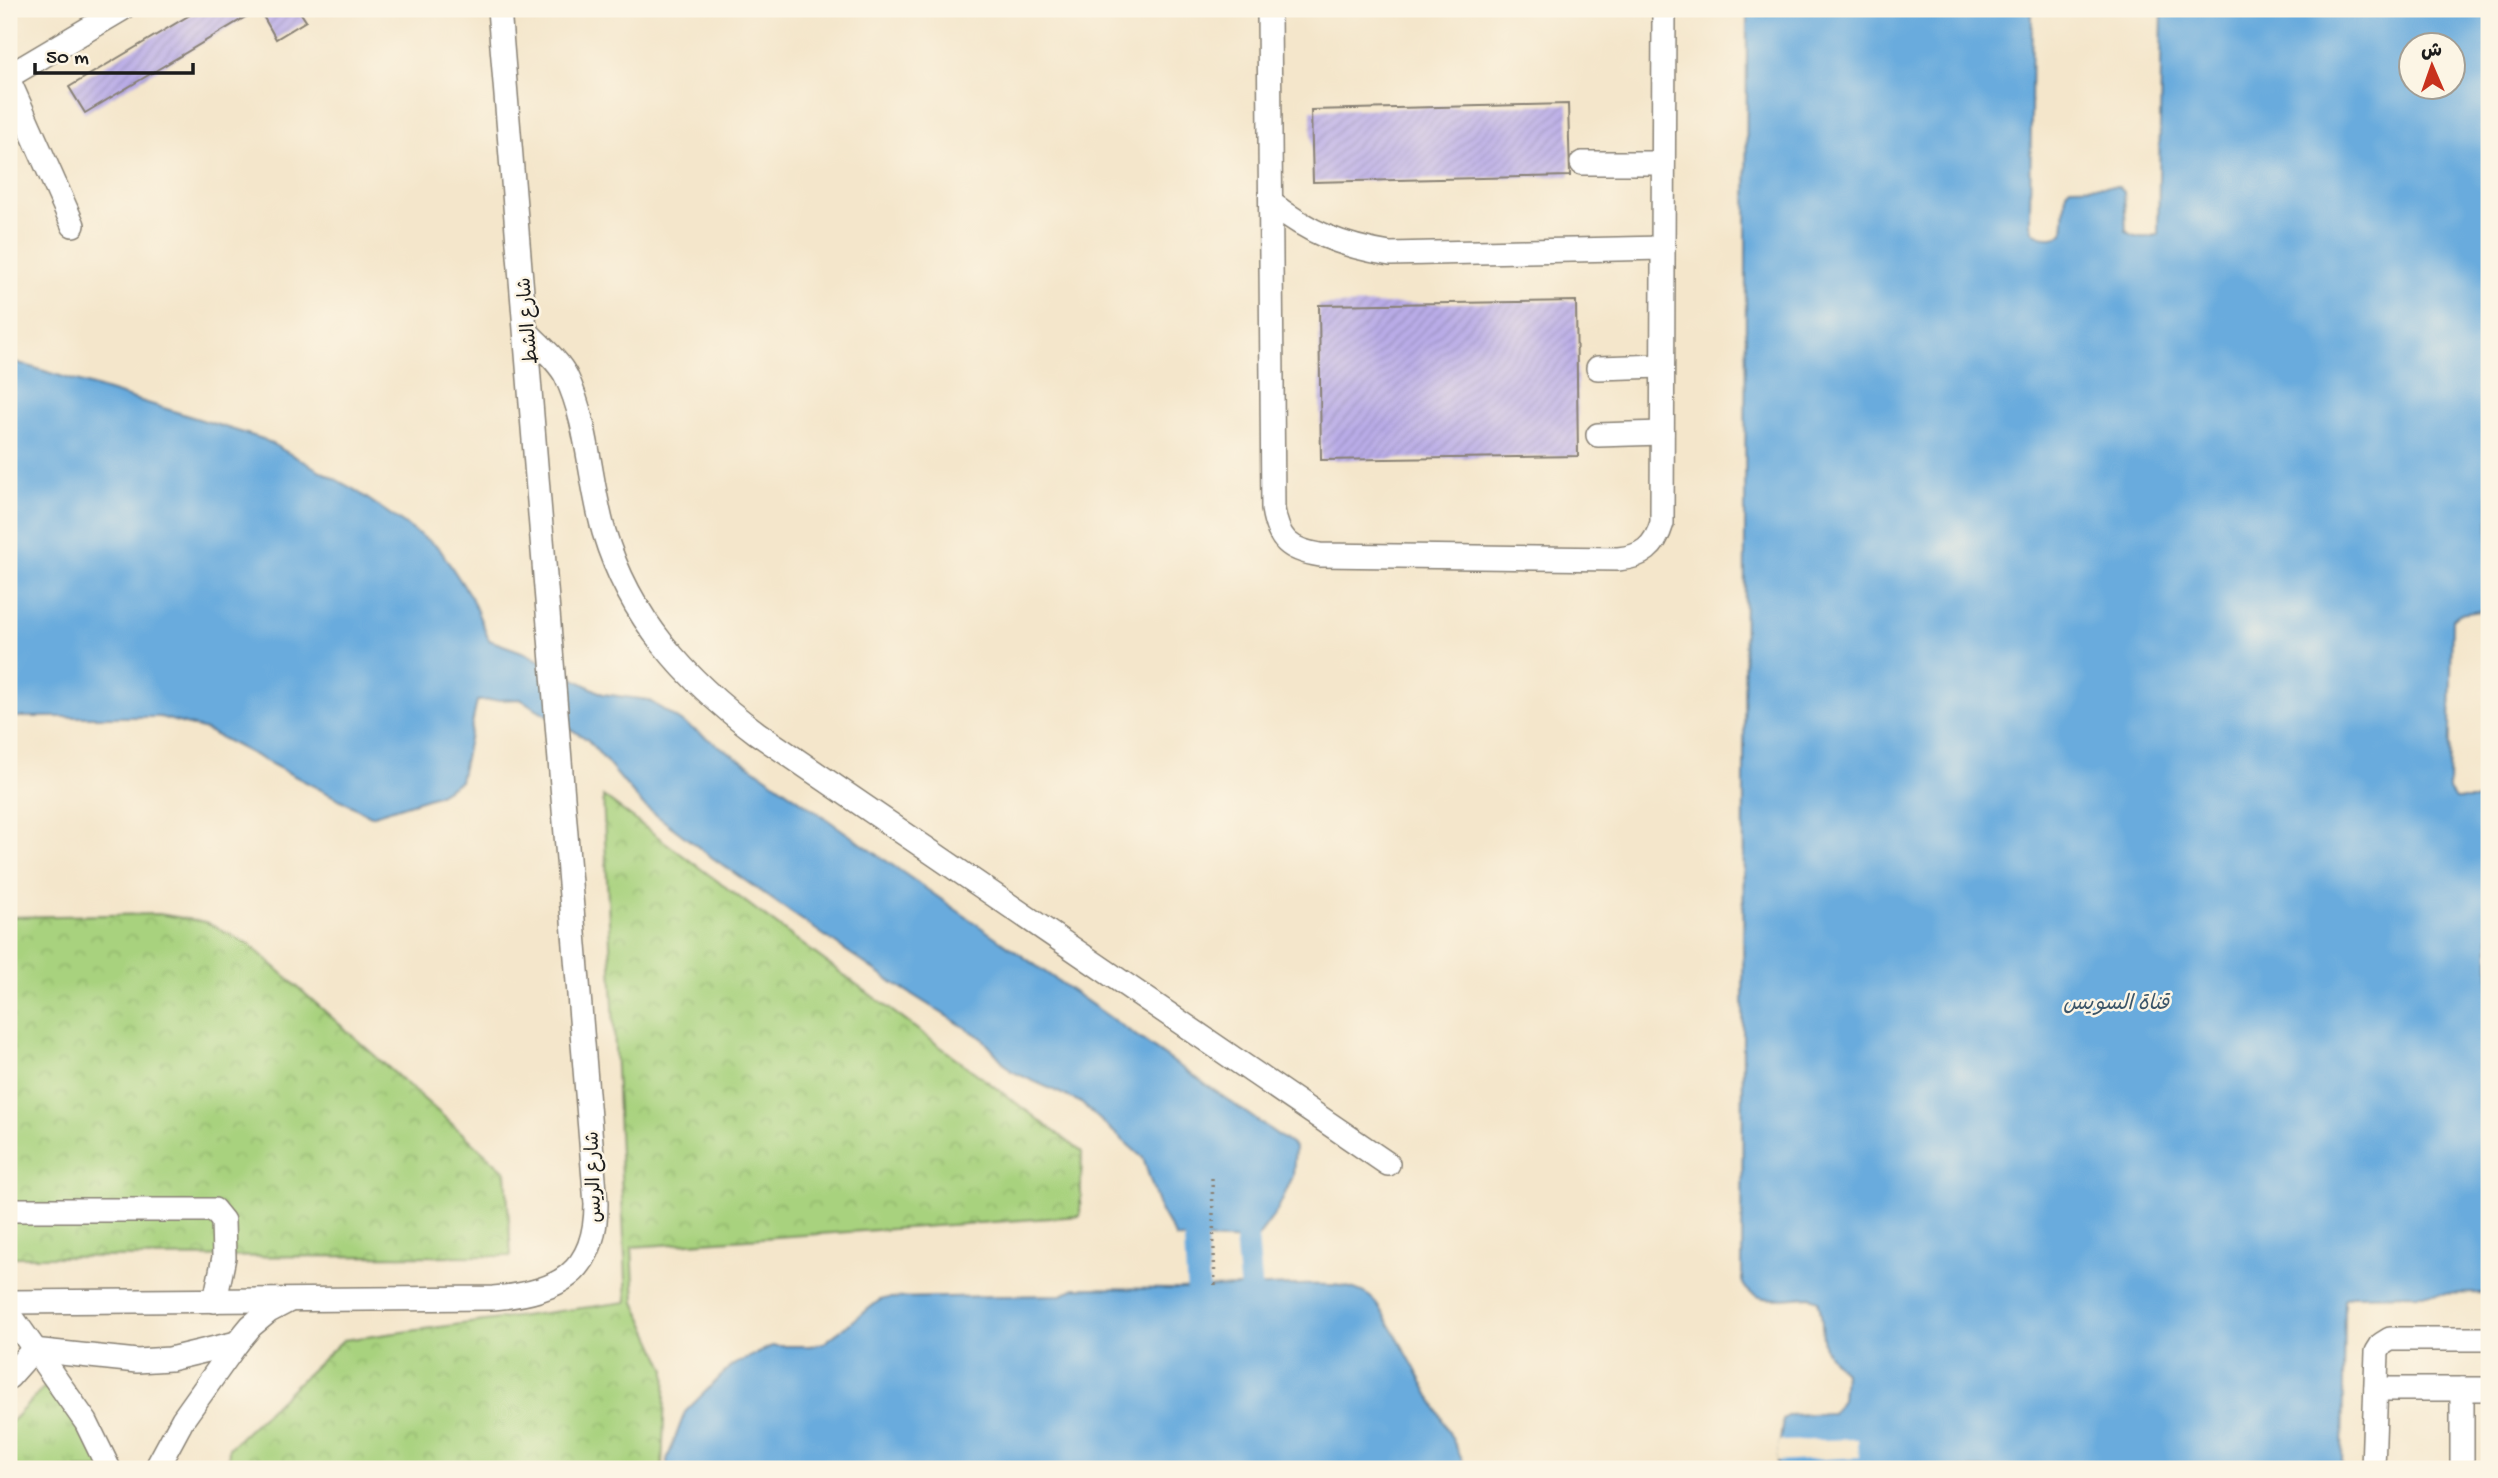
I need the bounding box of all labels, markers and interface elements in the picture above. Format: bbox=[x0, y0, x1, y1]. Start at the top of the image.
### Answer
scale bar bbox=[35, 32, 192, 76]
north arrow bbox=[2396, 32, 2466, 102]
text: ش bbox=[2421, 41, 2442, 64]
text: 50 m bbox=[46, 47, 89, 72]
street label: شارع الشط bbox=[514, 276, 545, 365]
water label: قناة السويس bbox=[2063, 992, 2171, 1018]
street label: شارع الريس bbox=[582, 1131, 609, 1223]

